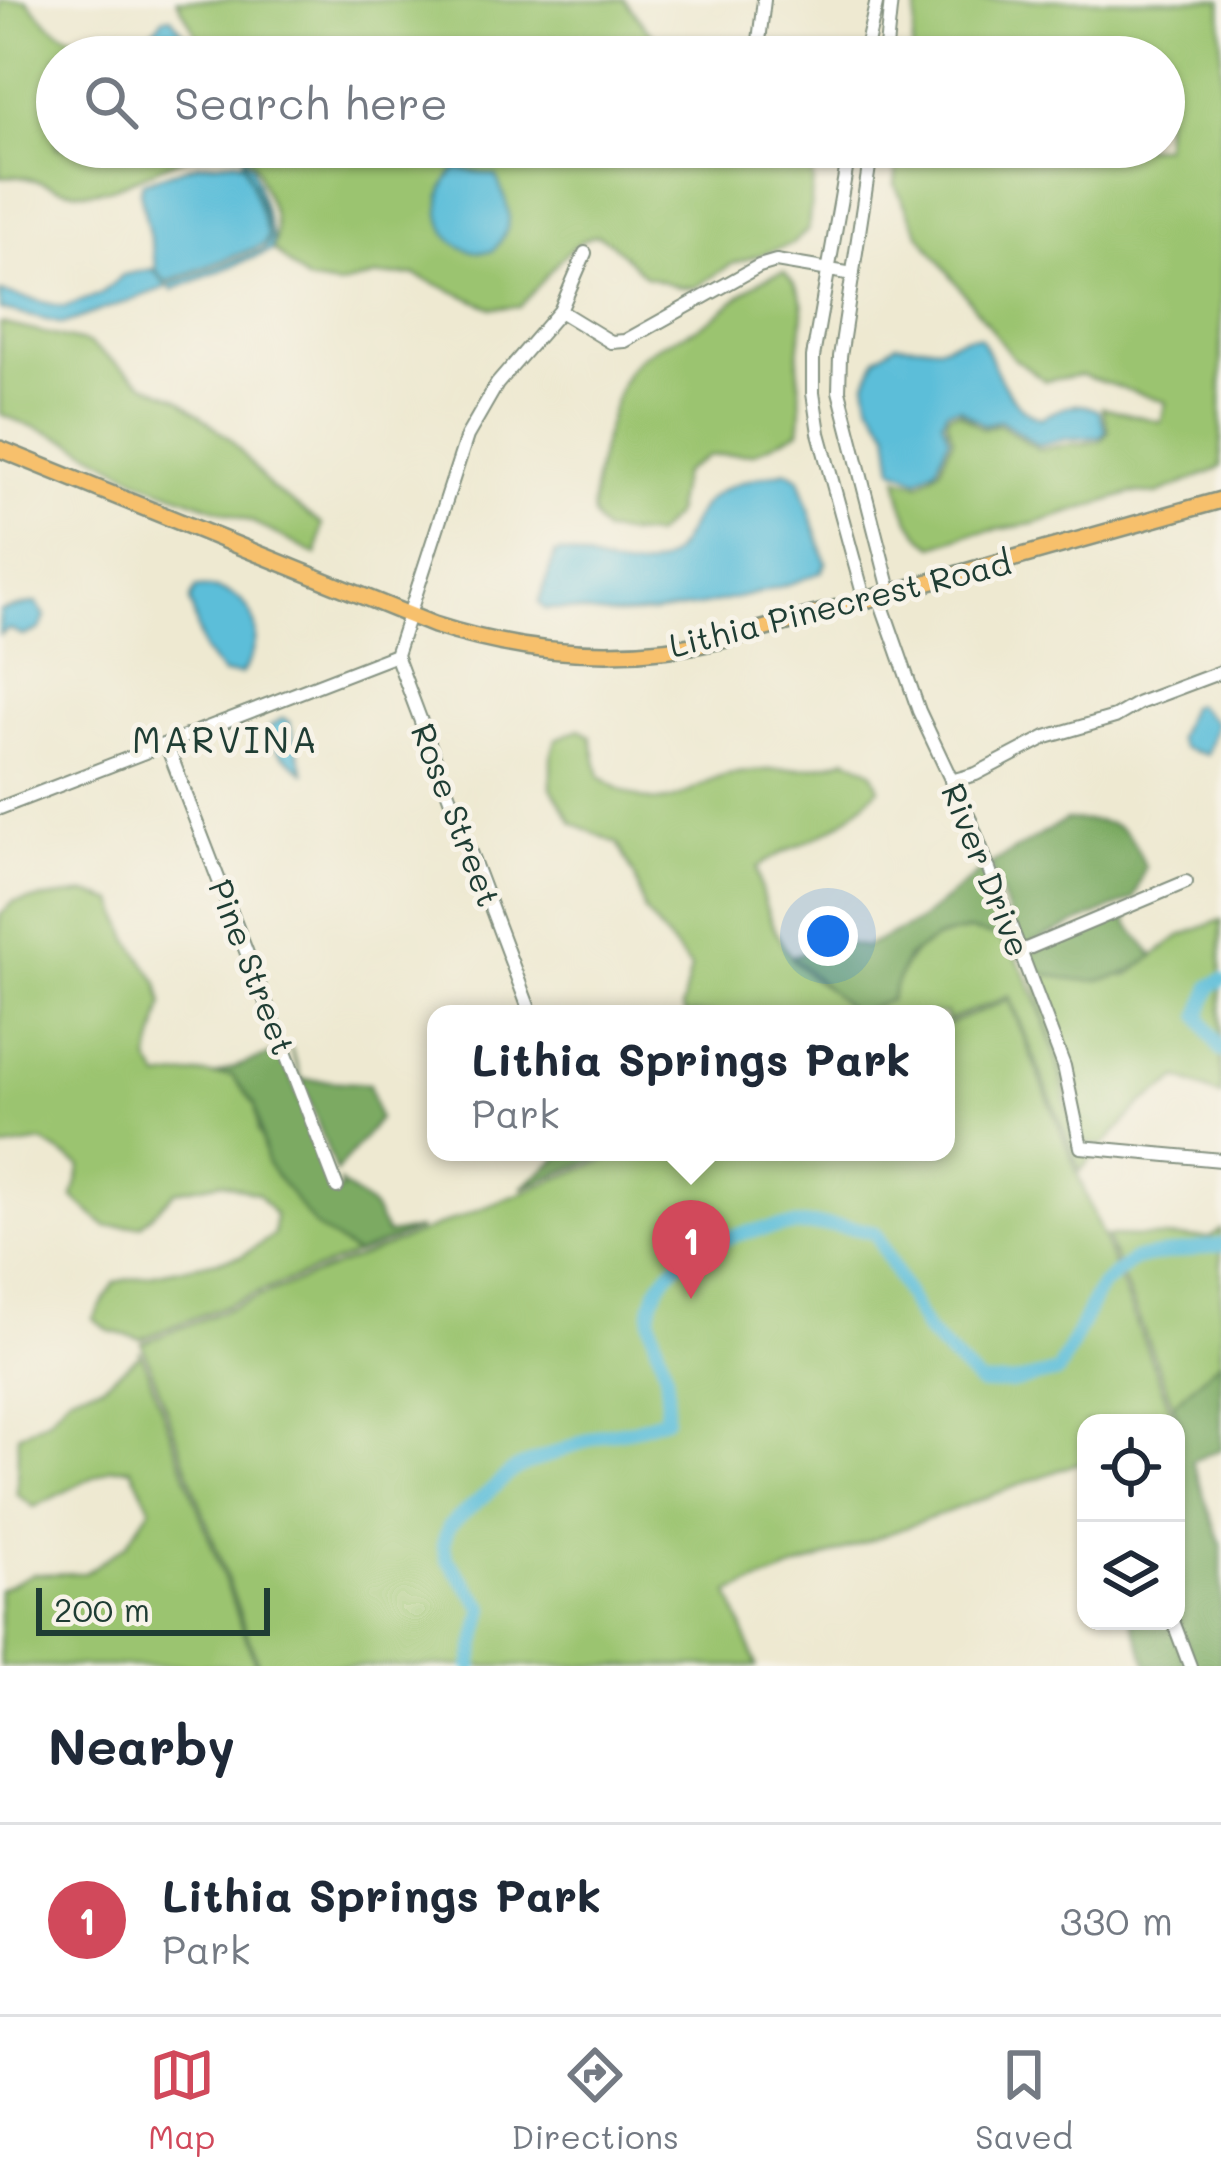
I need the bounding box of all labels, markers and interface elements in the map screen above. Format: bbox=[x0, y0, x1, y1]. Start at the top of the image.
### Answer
search box bbox=[36, 36, 1185, 168]
icon: search bbox=[78, 69, 144, 135]
text: Search here bbox=[174, 73, 448, 131]
street label: Lithia Pinecrest Road bbox=[664, 539, 1015, 666]
district label: MARVINA bbox=[132, 715, 320, 762]
street label: Rose Street bbox=[403, 717, 512, 912]
street label: River Drive bbox=[933, 776, 1042, 963]
street label: Pine Street bbox=[200, 873, 307, 1060]
your location bbox=[798, 906, 858, 966]
popup bbox=[427, 1005, 955, 1161]
text: Lithia Springs Park bbox=[471, 1029, 911, 1087]
text: Park bbox=[471, 1087, 560, 1138]
pin: 1 bbox=[652, 1200, 730, 1299]
map controls bbox=[1077, 1414, 1185, 1630]
button: locate bbox=[1077, 1414, 1185, 1522]
button: layers bbox=[1077, 1522, 1185, 1630]
scale bar bbox=[36, 1582, 270, 1635]
text: 200 m bbox=[54, 1587, 150, 1630]
text: Nearby bbox=[48, 1711, 235, 1778]
text: Lithia Springs Park bbox=[162, 1865, 601, 1923]
text: 1 bbox=[78, 1894, 96, 1945]
text: 330 m bbox=[1060, 1894, 1173, 1945]
text: Park bbox=[162, 1923, 250, 1974]
tab: Map bbox=[148, 2042, 215, 2157]
tab: Directions bbox=[511, 2042, 679, 2157]
tab: Saved bbox=[975, 2042, 1073, 2157]

